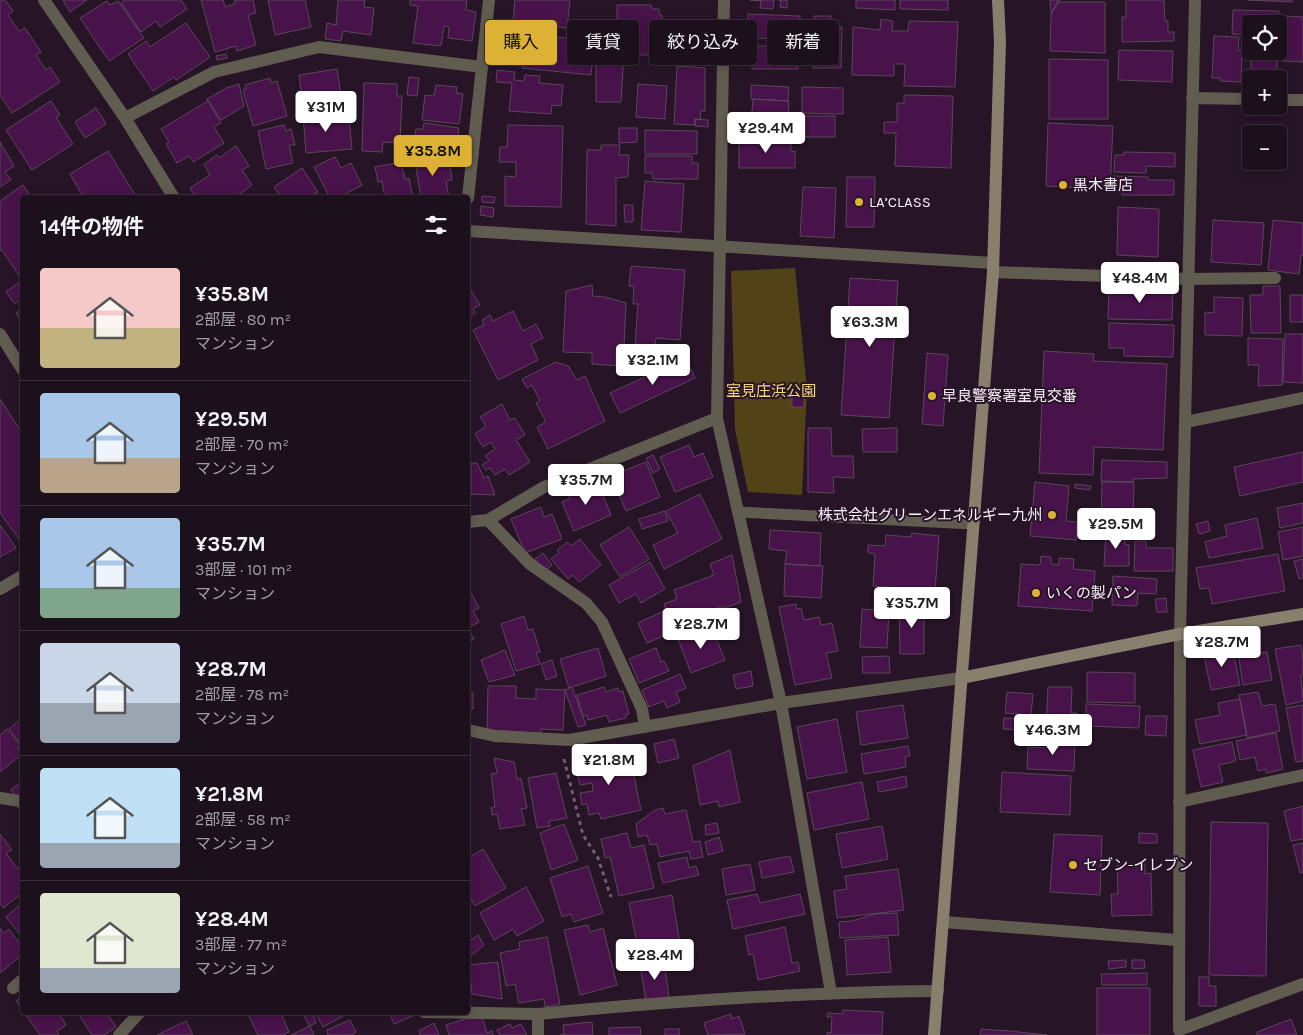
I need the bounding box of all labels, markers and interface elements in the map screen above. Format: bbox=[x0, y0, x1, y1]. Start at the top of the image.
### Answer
map controls bbox=[1242, 15, 1287, 170]
button: locate bbox=[1242, 15, 1287, 60]
chip: 購入 bbox=[485, 20, 557, 65]
chip: 賃貸 bbox=[567, 20, 639, 65]
chip: 絞り込み bbox=[649, 20, 757, 65]
chip: 新着 bbox=[767, 20, 839, 65]
button: + bbox=[1242, 70, 1287, 115]
pin: ¥31M bbox=[296, 90, 356, 133]
text: ¥31M bbox=[306, 97, 346, 116]
pin: ¥29.4M bbox=[725, 112, 807, 154]
text: ¥29.4M bbox=[738, 118, 794, 137]
button: − bbox=[1242, 125, 1287, 170]
pin: ¥35.8M bbox=[392, 134, 474, 177]
text: ¥35.8M bbox=[405, 141, 461, 160]
place label: 黒木書店 bbox=[1073, 176, 1133, 194]
marker: 黒木書店 bbox=[1057, 179, 1069, 191]
place label: LA’CLASS bbox=[869, 193, 931, 211]
marker: LA’CLASS bbox=[853, 196, 865, 208]
icon: filters bbox=[422, 211, 450, 239]
text: 14件の物件 bbox=[40, 215, 144, 239]
pin: ¥48.4M bbox=[1099, 262, 1181, 304]
text: ¥48.4M bbox=[1112, 268, 1168, 287]
text: ¥35.8M bbox=[195, 282, 269, 306]
icon: home bbox=[80, 288, 140, 348]
pin: ¥63.3M bbox=[829, 306, 911, 348]
text: 2部屋 · 80 m² bbox=[195, 310, 291, 329]
text: ¥63.3M bbox=[842, 312, 898, 331]
text: マンション bbox=[195, 334, 275, 353]
pin: ¥32.1M bbox=[612, 344, 694, 386]
text: ¥32.1M bbox=[627, 350, 679, 369]
park label: 室見庄浜公園 bbox=[726, 382, 816, 400]
place label: 早良警察署室見交番 bbox=[942, 387, 1077, 405]
marker: 早良警察署室見交番 bbox=[926, 390, 938, 402]
text: ¥29.5M bbox=[195, 407, 268, 431]
icon: home bbox=[80, 413, 140, 473]
text: 2部屋 · 70 m² bbox=[195, 435, 289, 454]
text: マンション bbox=[195, 459, 275, 478]
pin: ¥35.7M bbox=[545, 464, 627, 506]
text: ¥35.7M bbox=[559, 470, 613, 489]
place label: 株式会社グリーンエネルギー九州 bbox=[818, 506, 1042, 524]
pin: ¥29.5M bbox=[1075, 508, 1157, 550]
marker: 株式会社グリーンエネルギー九州 bbox=[1046, 509, 1058, 521]
text: ¥29.5M bbox=[1088, 514, 1144, 533]
text: ¥35.7M bbox=[195, 532, 266, 556]
icon: home bbox=[80, 538, 140, 598]
text: 3部屋 · 101 m² bbox=[195, 560, 292, 579]
text: マンション bbox=[195, 584, 275, 603]
place label: いくの製パン bbox=[1046, 584, 1137, 602]
pin: ¥35.7M bbox=[871, 586, 953, 629]
marker: いくの製パン bbox=[1030, 587, 1042, 599]
text: ¥35.7M bbox=[885, 593, 939, 612]
pin: ¥28.7M bbox=[660, 608, 742, 650]
text: ¥28.7M bbox=[674, 614, 728, 633]
pin: ¥28.7M bbox=[1181, 626, 1263, 668]
text: ¥28.7M bbox=[1195, 632, 1249, 651]
text: ¥28.7M bbox=[195, 657, 267, 681]
icon: home bbox=[80, 663, 140, 723]
text: 2部屋 · 78 m² bbox=[195, 685, 289, 704]
text: マンション bbox=[195, 709, 275, 728]
pin: ¥46.3M bbox=[1012, 714, 1094, 756]
text: ¥46.3M bbox=[1025, 720, 1081, 739]
pin: ¥21.8M bbox=[568, 744, 650, 786]
text: ¥21.8M bbox=[583, 750, 635, 769]
text: ¥21.8M bbox=[195, 782, 264, 806]
icon: home bbox=[80, 788, 140, 848]
text: 2部屋 · 58 m² bbox=[195, 810, 291, 829]
text: マンション bbox=[195, 834, 275, 853]
place label: セブン-イレブン bbox=[1083, 856, 1193, 874]
marker: セブン-イレブン bbox=[1067, 859, 1079, 871]
text: ¥28.4M bbox=[195, 907, 269, 931]
icon: home bbox=[80, 913, 140, 973]
text: 3部屋 · 77 m² bbox=[195, 935, 287, 954]
pin: ¥28.4M bbox=[614, 938, 696, 981]
text: ¥28.4M bbox=[627, 945, 683, 964]
text: マンション bbox=[195, 959, 275, 978]

